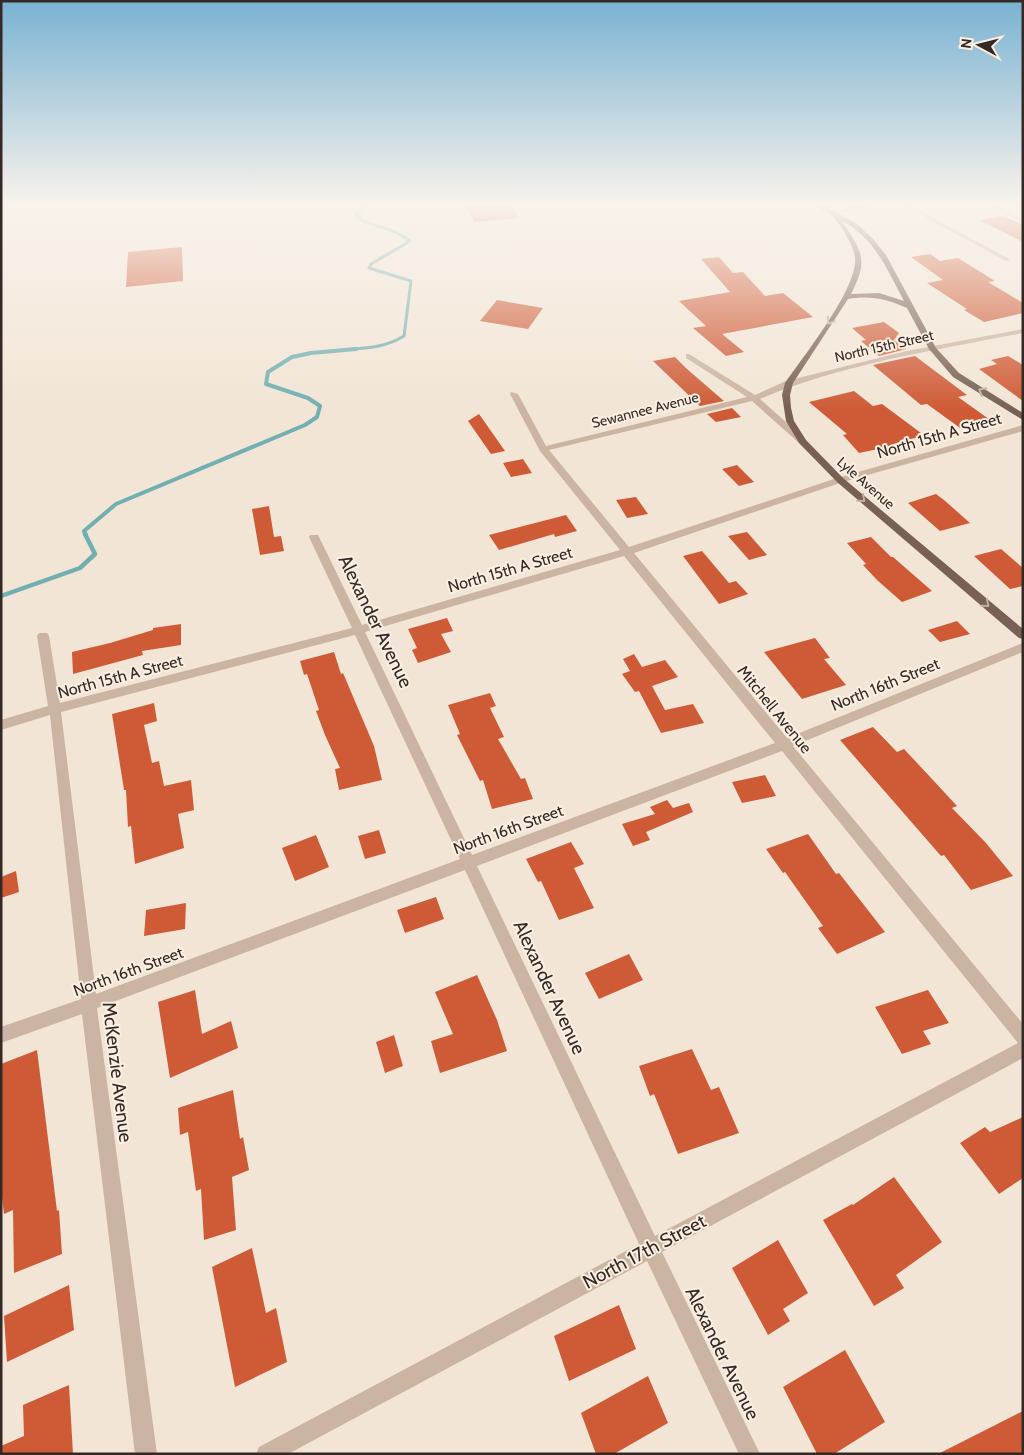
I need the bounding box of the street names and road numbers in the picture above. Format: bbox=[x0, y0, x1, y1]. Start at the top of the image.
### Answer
street label: North 15th Street bbox=[833, 326, 935, 366]
street label: Sewannee Avenue bbox=[590, 388, 700, 432]
street label: North 15th A Street bbox=[875, 408, 1004, 462]
street label: Lyle Avenue bbox=[833, 453, 899, 513]
street label: North 15th A Street bbox=[446, 542, 575, 596]
street label: Alexander Avenue bbox=[333, 551, 418, 692]
street label: North 15th A Street bbox=[56, 650, 185, 702]
street label: North 16th Street bbox=[828, 654, 943, 715]
street label: Mitchell Avenue bbox=[733, 662, 816, 757]
street label: North 16th Street bbox=[451, 801, 566, 858]
street label: Alexander Avenue bbox=[508, 917, 591, 1058]
street label: North 16th Street bbox=[71, 943, 186, 1000]
street label: McKenzie Avenue bbox=[97, 1001, 138, 1144]
street label: North 17th Street bbox=[579, 1209, 710, 1294]
street label: Alexander Avenue bbox=[680, 1283, 765, 1424]

